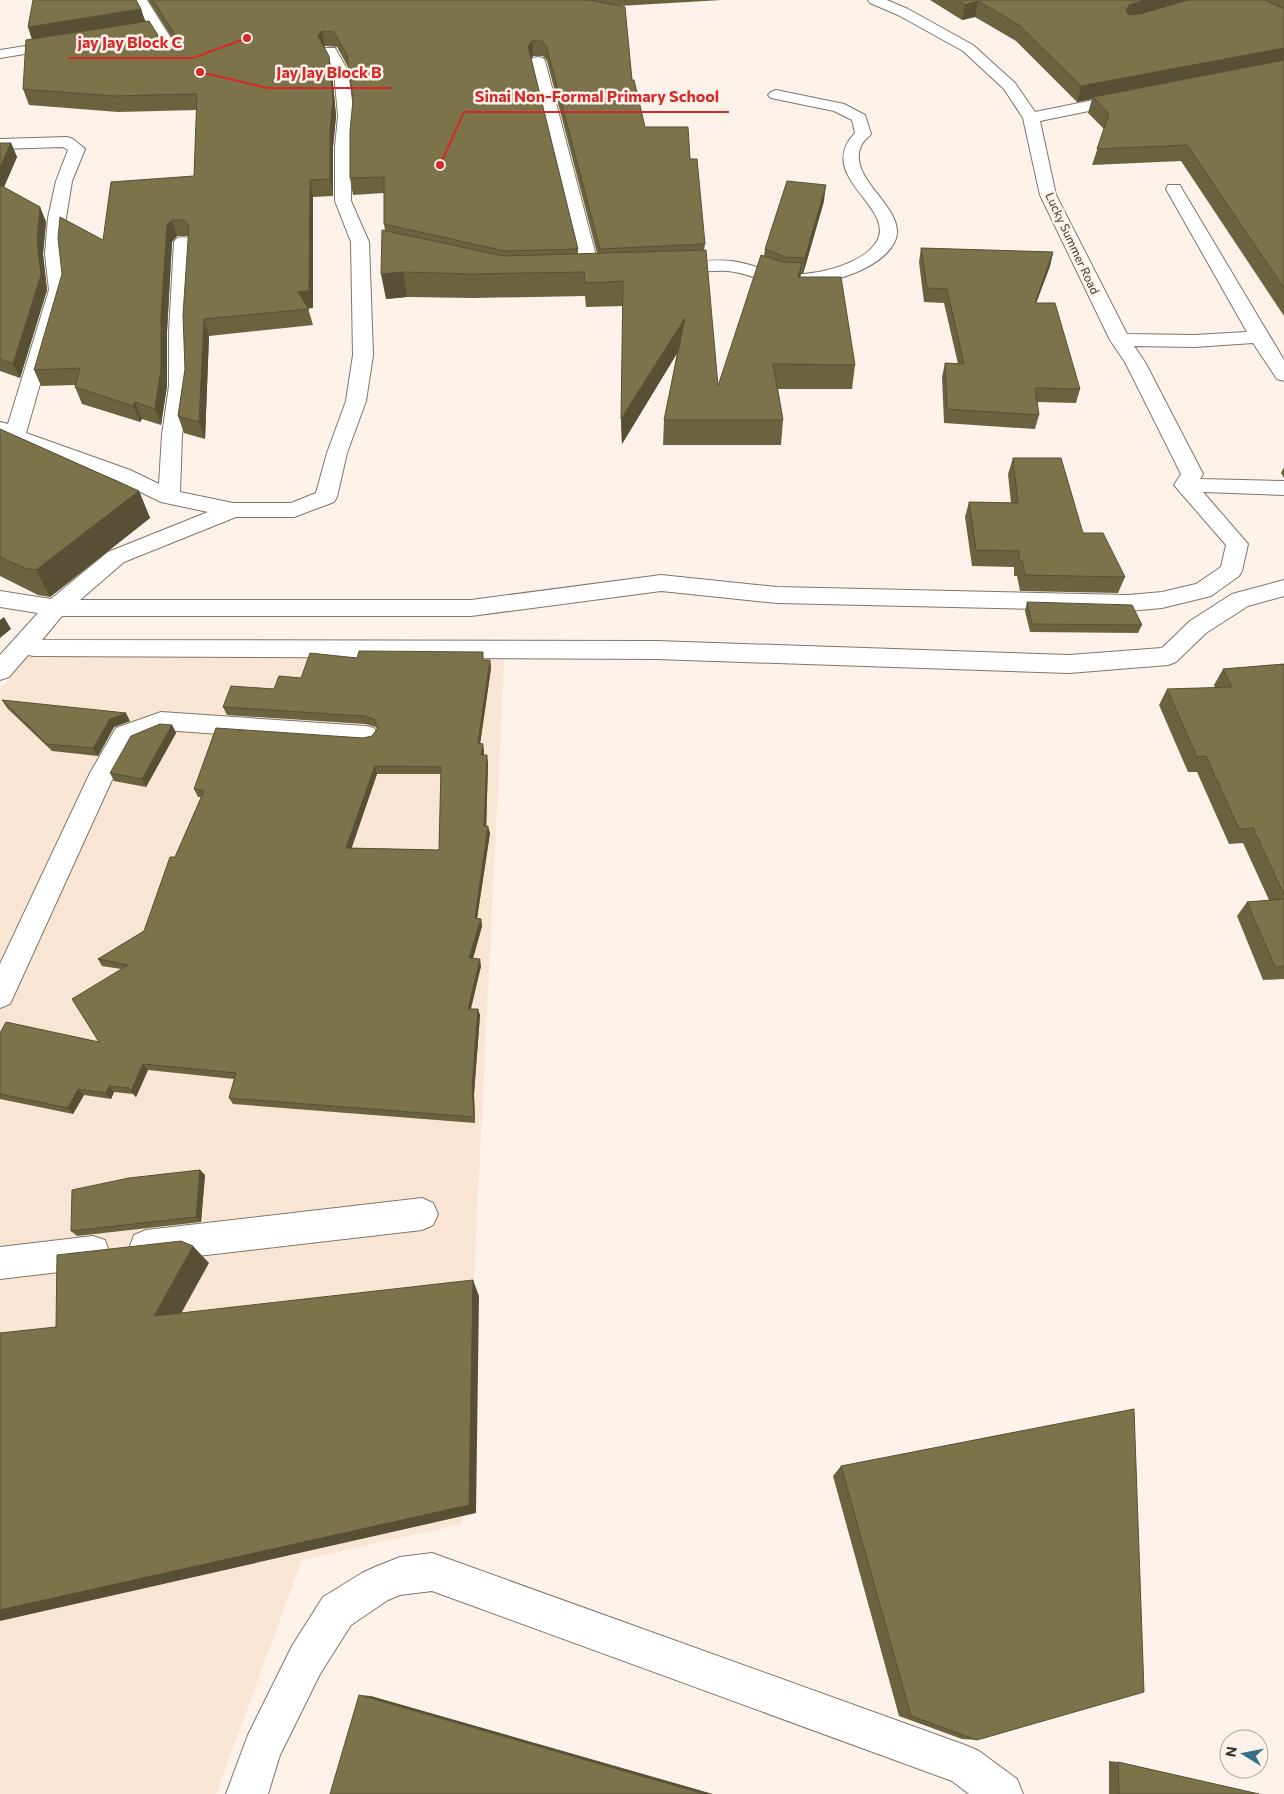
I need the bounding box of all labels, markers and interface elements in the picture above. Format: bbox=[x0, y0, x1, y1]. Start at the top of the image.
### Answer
callout: jay Jay Block C bbox=[68, 27, 193, 58]
text: jay Jay Block C bbox=[76, 32, 183, 51]
callout: Jay Jay Block B bbox=[267, 57, 392, 88]
text: Jay Jay Block B bbox=[276, 62, 382, 81]
callout: Sinai Non-Formal Primary School bbox=[464, 81, 729, 112]
text: Sinai Non-Formal Primary School bbox=[475, 86, 719, 105]
street label: Lucky Summer Road bbox=[1043, 190, 1103, 296]
north arrow bbox=[1219, 1729, 1269, 1779]
text: N bbox=[1221, 1745, 1240, 1758]

